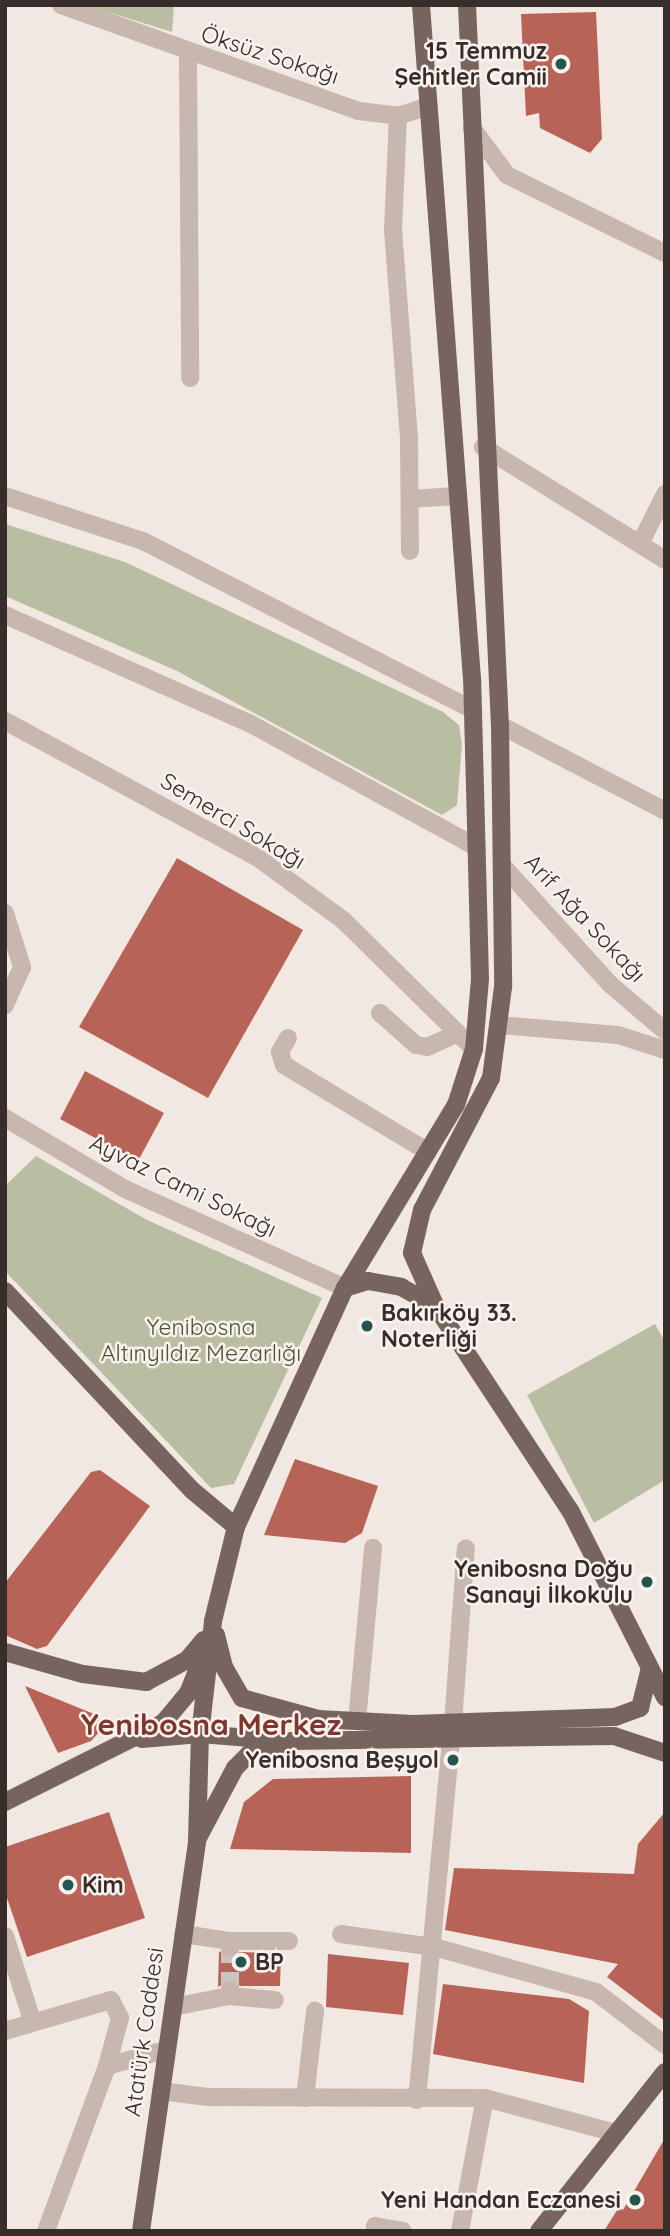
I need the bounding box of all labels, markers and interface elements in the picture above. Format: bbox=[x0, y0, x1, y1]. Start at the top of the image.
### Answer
street label: Öksüz Sokağı bbox=[198, 20, 342, 90]
place label: 15 Temmuz Şehitler Camii bbox=[394, 37, 547, 91]
marker: 15 Temmuz Şehitler Camii bbox=[553, 56, 569, 72]
street label: Semerci Sokağı bbox=[156, 767, 310, 875]
street label: Arif Ağa Sokağı bbox=[519, 848, 651, 988]
street label: Ayvaz Cami Sokağı bbox=[85, 1129, 281, 1243]
place label: Bakırköy 33. Noterliği bbox=[381, 1299, 517, 1353]
park label: Yenibosna Altınyıldız Mezarlığı bbox=[101, 1313, 301, 1367]
marker: Bakırköy 33. Noterliği bbox=[359, 1318, 375, 1334]
place label: Yenibosna Doğu Sanayi İlkokulu bbox=[454, 1555, 633, 1609]
marker: Yenibosna Doğu Sanayi İlkokulu bbox=[639, 1574, 655, 1590]
district label: Yenibosna Merkez bbox=[81, 1706, 341, 1742]
place label: Yenibosna Beşyol bbox=[245, 1746, 439, 1774]
marker: Yenibosna Beşyol bbox=[445, 1752, 461, 1768]
place label: Kim bbox=[82, 1871, 124, 1899]
marker: Kim bbox=[60, 1877, 76, 1893]
street label: Atatürk Caddesi bbox=[118, 1946, 170, 2118]
place label: BP bbox=[255, 1948, 284, 1976]
marker: BP bbox=[233, 1954, 249, 1970]
place label: Yeni Handan Eczanesi bbox=[381, 2186, 621, 2214]
marker: Yeni Handan Eczanesi bbox=[627, 2192, 643, 2208]

